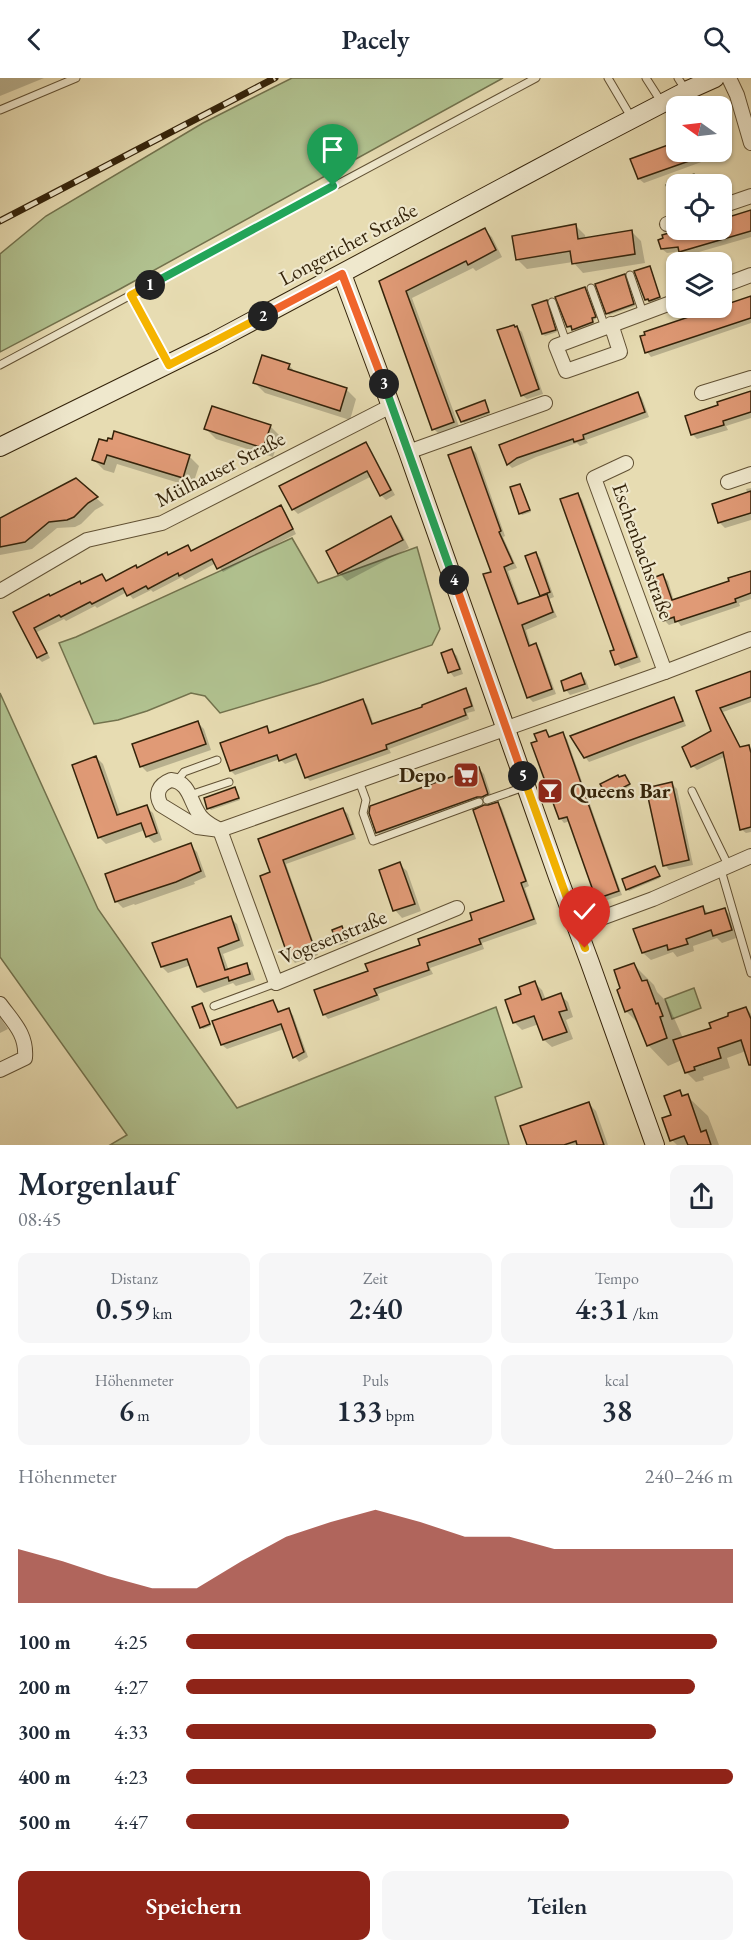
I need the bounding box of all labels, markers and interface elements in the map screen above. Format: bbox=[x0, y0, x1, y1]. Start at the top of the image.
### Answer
text: Pacely bbox=[342, 22, 410, 57]
icon: back bbox=[18, 23, 51, 56]
icon: search bbox=[700, 23, 733, 56]
north arrow bbox=[666, 96, 732, 162]
map controls bbox=[666, 96, 732, 318]
pin bbox=[307, 124, 358, 186]
icon: arrive bbox=[316, 133, 349, 166]
button: locate bbox=[666, 174, 732, 240]
street label: Longericher Straße bbox=[274, 196, 421, 291]
button: layers bbox=[666, 252, 732, 318]
pin: 1 bbox=[135, 270, 165, 300]
text: 1 bbox=[146, 274, 154, 295]
pin: 2 bbox=[248, 301, 278, 331]
text: 2 bbox=[259, 305, 267, 326]
pin: 3 bbox=[369, 369, 399, 399]
text: 3 bbox=[380, 373, 388, 394]
street label: Mülhauser Straße bbox=[150, 424, 289, 513]
street label: Eschenbachstraße bbox=[606, 479, 681, 623]
pin: 4 bbox=[439, 565, 469, 595]
text: 4 bbox=[450, 569, 458, 590]
supermarket icon: Depo bbox=[451, 760, 481, 790]
place label: Depo bbox=[399, 761, 446, 788]
pin: 5 bbox=[508, 761, 538, 791]
text: 5 bbox=[519, 765, 527, 786]
bar icon: Queens Bar bbox=[535, 776, 565, 806]
place label: Queens Bar bbox=[570, 777, 671, 804]
pin bbox=[559, 886, 610, 948]
icon: check bbox=[568, 895, 601, 928]
street label: Vogesenstraße bbox=[275, 903, 390, 970]
text: Morgenlauf bbox=[18, 1162, 176, 1205]
button: share bbox=[670, 1165, 733, 1228]
text: 08:45 bbox=[18, 1206, 61, 1232]
text: Distanz bbox=[111, 1268, 158, 1289]
text: Zeit bbox=[363, 1268, 388, 1289]
text: Tempo bbox=[595, 1268, 639, 1289]
text: 0.59 bbox=[96, 1289, 149, 1328]
text: 2:40 bbox=[348, 1289, 403, 1328]
text: 4:31 bbox=[575, 1289, 629, 1328]
text: km bbox=[149, 1303, 172, 1324]
text: /km bbox=[629, 1303, 659, 1324]
text: Höhenmeter bbox=[95, 1370, 174, 1391]
text: Puls bbox=[362, 1370, 389, 1391]
text: kcal bbox=[605, 1370, 629, 1391]
text: 6 bbox=[119, 1391, 134, 1430]
text: 133 bbox=[336, 1391, 382, 1430]
text: 38 bbox=[601, 1391, 632, 1430]
text: m bbox=[134, 1405, 150, 1426]
text: bpm bbox=[382, 1405, 415, 1426]
text: Höhenmeter bbox=[18, 1463, 117, 1489]
text: 240–246 m bbox=[645, 1463, 733, 1489]
text: 100 m bbox=[18, 1629, 71, 1655]
text: 4:25 bbox=[114, 1629, 148, 1655]
text: 200 m bbox=[18, 1674, 71, 1700]
text: 4:27 bbox=[114, 1674, 148, 1700]
text: 300 m bbox=[18, 1719, 71, 1745]
text: 4:33 bbox=[114, 1719, 148, 1745]
text: 400 m bbox=[18, 1764, 71, 1790]
text: 4:23 bbox=[114, 1764, 148, 1790]
text: 500 m bbox=[18, 1809, 71, 1835]
text: 4:47 bbox=[114, 1809, 148, 1835]
button: Speichern bbox=[18, 1871, 370, 1940]
button: Teilen bbox=[382, 1871, 733, 1940]

